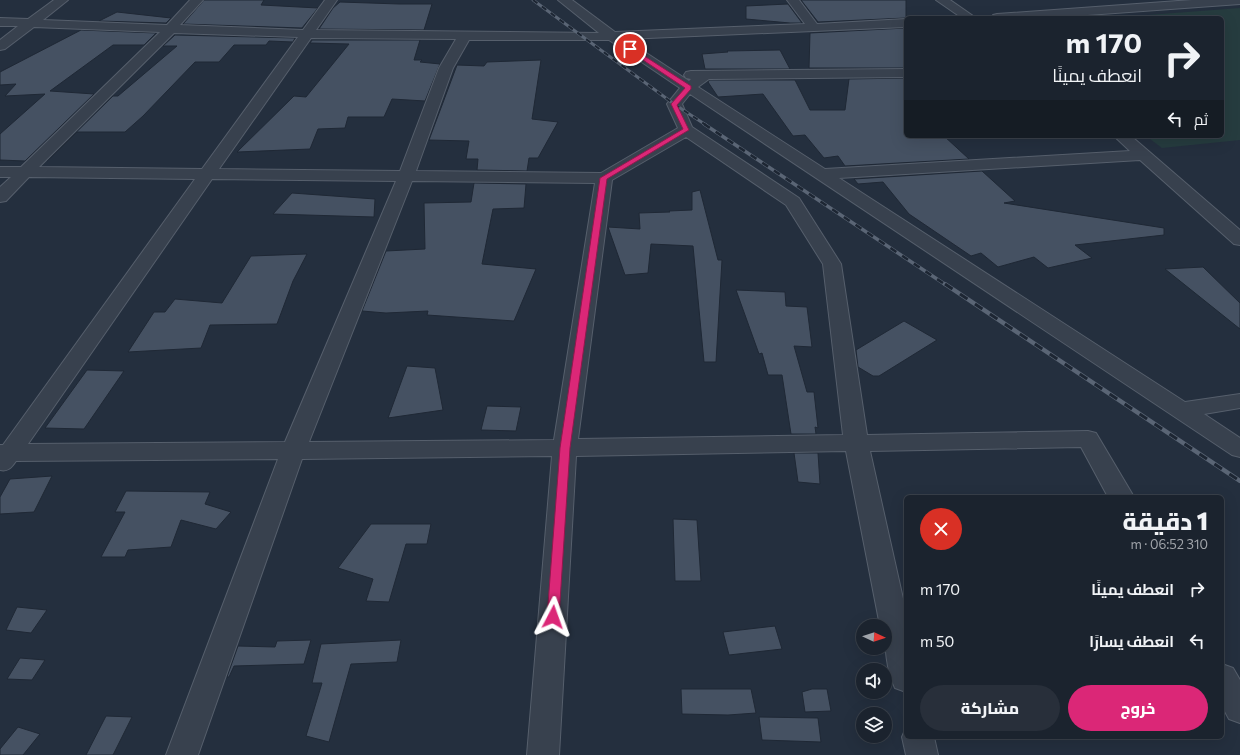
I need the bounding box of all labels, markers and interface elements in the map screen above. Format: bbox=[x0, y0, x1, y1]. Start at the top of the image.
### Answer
text: 170 m bbox=[1066, 25, 1142, 59]
pin bbox=[613, 32, 647, 66]
icon: right bbox=[1156, 32, 1208, 84]
icon: arrive bbox=[619, 38, 641, 60]
text: انعطف يمينًا bbox=[1052, 64, 1142, 86]
icon: left bbox=[1164, 108, 1186, 130]
text: ثم bbox=[1194, 110, 1208, 128]
text: 1 دقيقة bbox=[1123, 506, 1208, 535]
button: close bbox=[920, 508, 962, 550]
text: 310 m · 06:52 bbox=[1131, 536, 1208, 552]
icon: right bbox=[1186, 578, 1208, 600]
text: 170 m bbox=[920, 580, 960, 598]
text: انعطف يمينًا bbox=[1091, 580, 1174, 598]
position arrow bbox=[532, 596, 574, 638]
north arrow bbox=[856, 619, 892, 655]
map controls bbox=[856, 619, 892, 743]
icon: left bbox=[1186, 630, 1208, 652]
text: 50 m bbox=[920, 632, 954, 650]
text: انعطف يسارًا bbox=[1089, 632, 1174, 650]
button: sound bbox=[856, 663, 892, 699]
button: مشاركة bbox=[920, 685, 1060, 731]
button: خروج bbox=[1068, 685, 1208, 731]
button: layers bbox=[856, 707, 892, 743]

